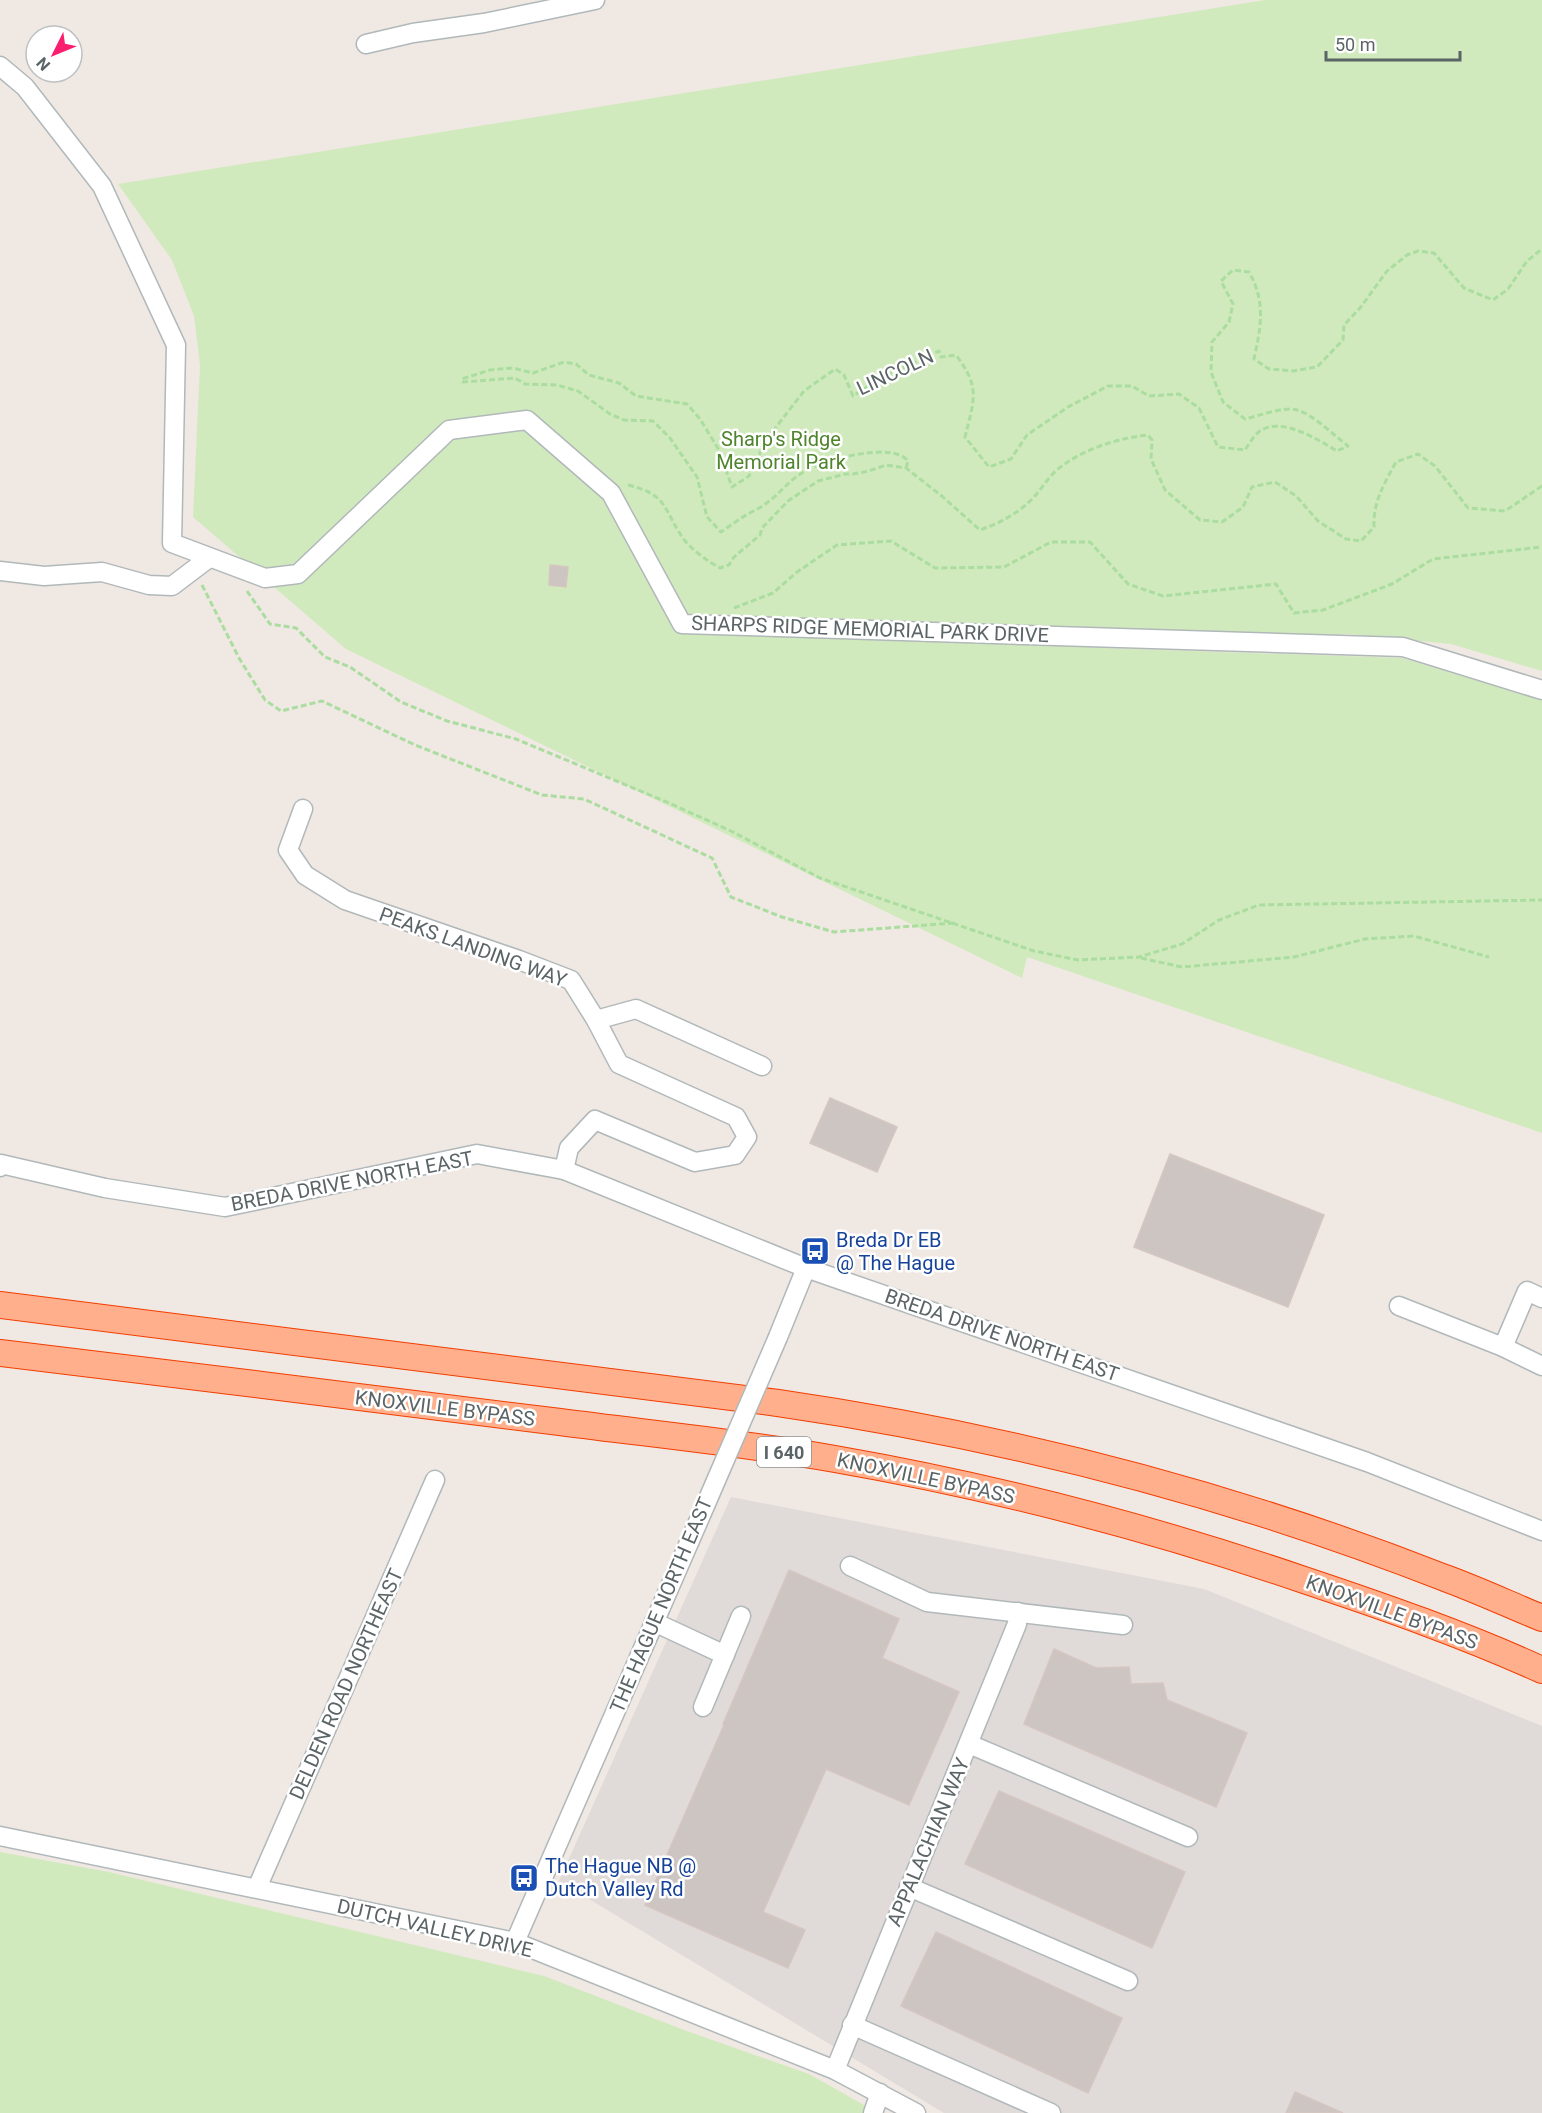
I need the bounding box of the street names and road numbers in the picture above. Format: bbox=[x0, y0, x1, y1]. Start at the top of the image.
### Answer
street label: LINCOLN bbox=[853, 344, 937, 400]
street label: SHARPS RIDGE MEMORIAL PARK DRIVE bbox=[691, 611, 1049, 647]
street label: PEAKS LANDING WAY bbox=[376, 902, 570, 992]
street label: BREDA DRIVE NORTH EAST bbox=[229, 1146, 475, 1216]
street label: BREDA DRIVE NORTH EAST bbox=[882, 1284, 1122, 1386]
street label: KNOXVILLE BYPASS bbox=[354, 1385, 536, 1431]
road number: I 640 bbox=[757, 1437, 811, 1467]
street label: KNOXVILLE BYPASS bbox=[835, 1447, 1017, 1509]
street label: THE HAGUE NORTH EAST bbox=[605, 1494, 717, 1716]
street label: DELDEN ROAD NORTHEAST bbox=[284, 1565, 408, 1803]
street label: KNOXVILLE BYPASS bbox=[1303, 1570, 1481, 1654]
street label: APPALACHIAN WAY bbox=[882, 1754, 974, 1930]
street label: DUTCH VALLEY DRIVE bbox=[335, 1894, 535, 1962]

